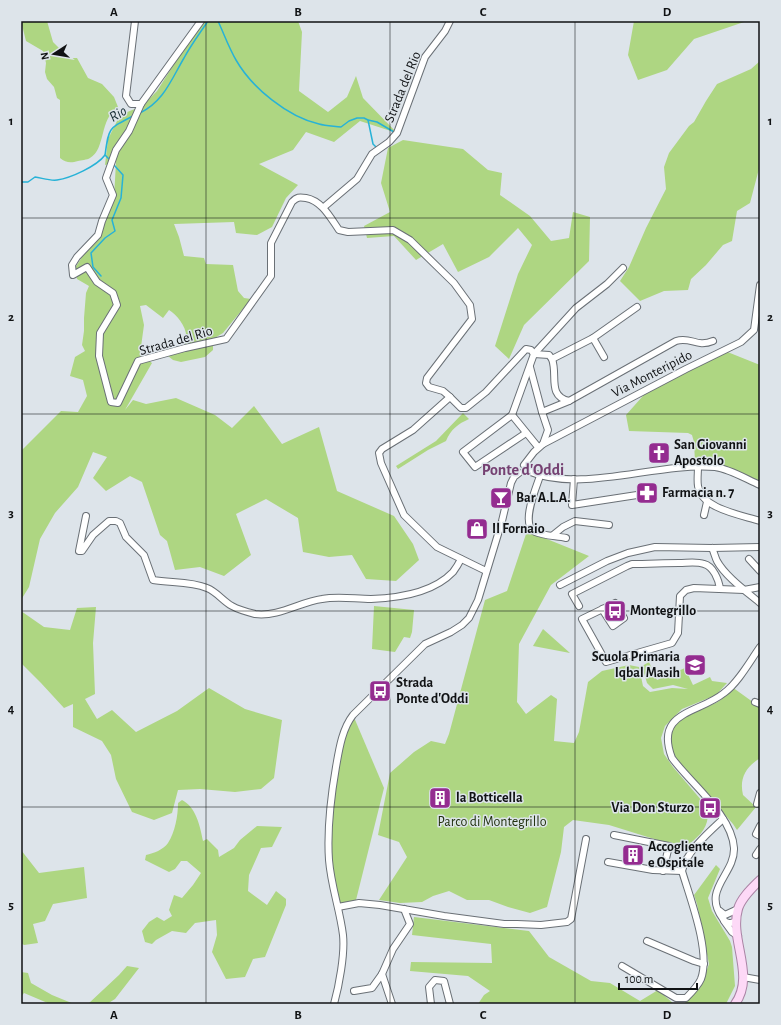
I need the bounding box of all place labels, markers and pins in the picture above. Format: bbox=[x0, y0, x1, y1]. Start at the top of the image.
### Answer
place label: San Giovanni Apostolo bbox=[674, 438, 747, 468]
church icon: San Giovanni Apostolo bbox=[646, 440, 672, 466]
pharmacy icon: Farmacia n. 7 bbox=[634, 480, 660, 506]
bar icon: Bar A.L.A. bbox=[488, 485, 514, 511]
place label: Farmacia n. 7 bbox=[662, 486, 734, 500]
place label: Bar A.L.A. bbox=[516, 491, 570, 505]
shop icon: Il Fornaio bbox=[464, 516, 490, 542]
place label: Il Fornaio bbox=[492, 522, 545, 536]
bus stop icon: Montegrillo bbox=[602, 598, 628, 624]
place label: Montegrillo bbox=[630, 604, 696, 618]
place label: Scuola Primaria Iqbal Masih bbox=[592, 650, 680, 680]
school or university icon: Scuola Primaria Iqbal Masih bbox=[682, 652, 708, 678]
place label: Strada Ponte d'Oddi bbox=[396, 676, 468, 706]
bus stop icon: Strada Ponte d'Oddi bbox=[367, 678, 393, 704]
building icon: la Botticella bbox=[427, 785, 453, 811]
place label: la Botticella bbox=[456, 791, 523, 805]
bus stop icon: Via Don Sturzo bbox=[697, 795, 723, 821]
place label: Via Don Sturzo bbox=[611, 801, 694, 815]
place label: Accogliente e Ospitale bbox=[648, 840, 714, 870]
building icon: Accogliente e Ospitale bbox=[620, 842, 646, 868]

